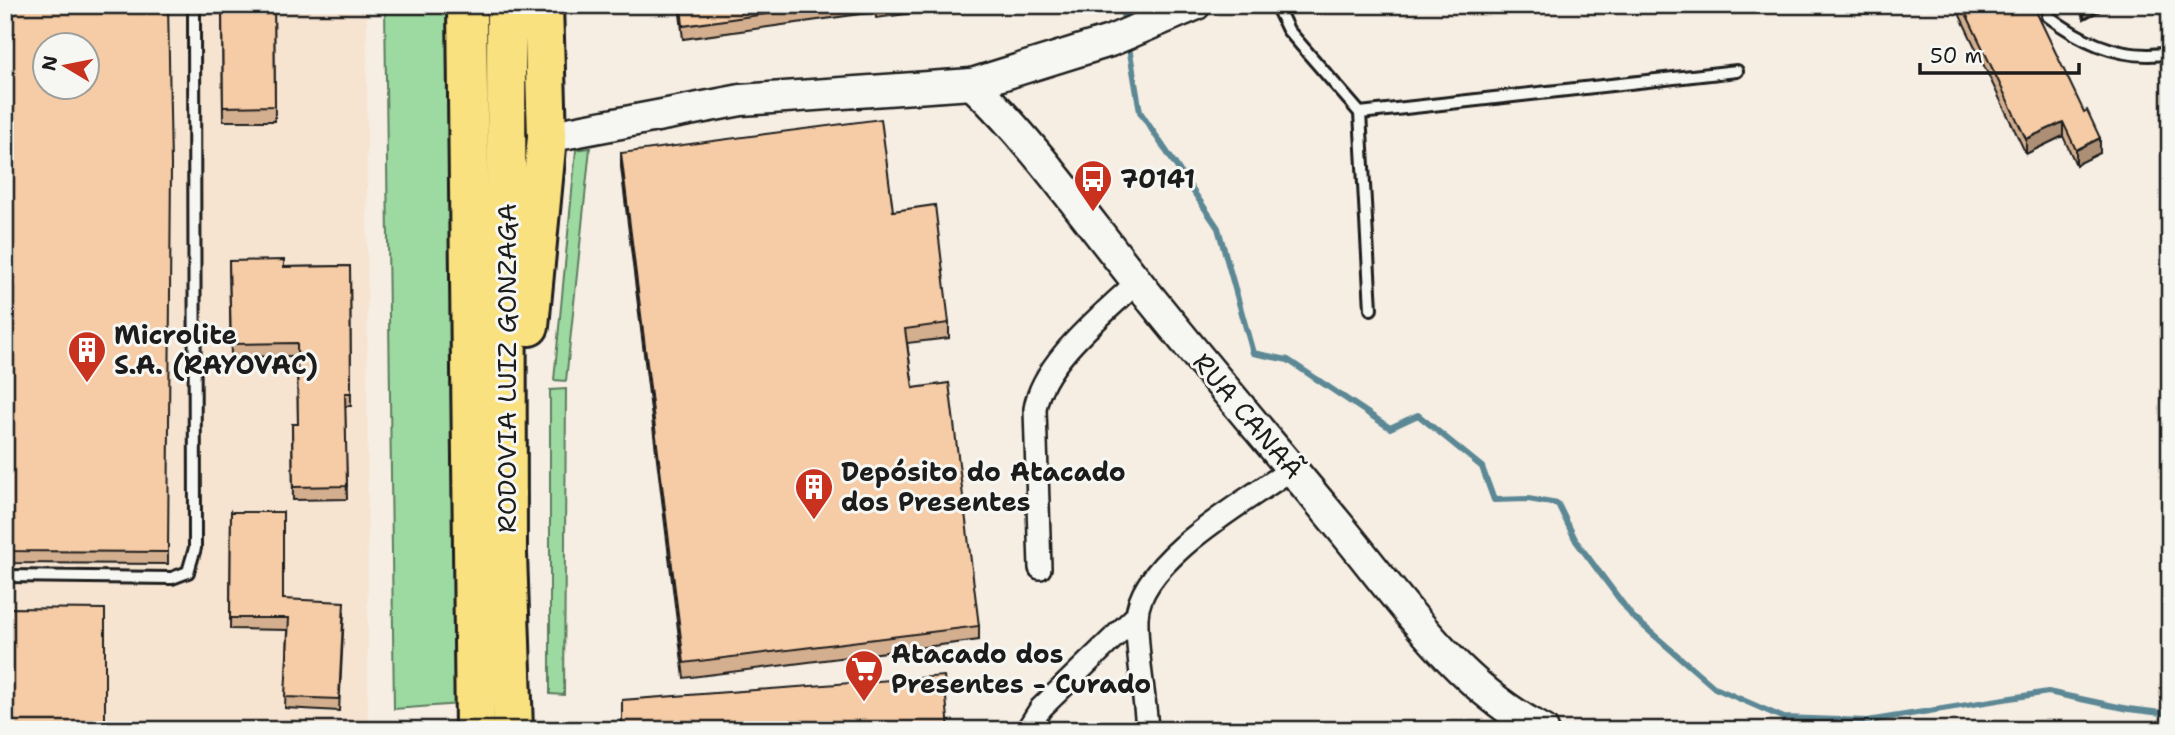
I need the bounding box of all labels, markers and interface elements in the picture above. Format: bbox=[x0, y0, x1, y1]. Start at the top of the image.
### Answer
north arrow bbox=[32, 32, 102, 102]
scale bar bbox=[1920, 32, 2079, 76]
text: 50 m bbox=[1930, 42, 1983, 70]
text: N bbox=[36, 54, 63, 73]
bus stop icon: 70141 bbox=[1072, 158, 1114, 213]
place label: 70141 bbox=[1120, 161, 1195, 196]
street label: RODOVIA LUIZ GONZAGA bbox=[489, 203, 524, 533]
place label: Microlite S.A. (RAYOVAC) bbox=[114, 317, 318, 382]
building icon: Microlite S.A. (RAYOVAC) bbox=[66, 329, 108, 384]
street label: RUA CANAÃ bbox=[1185, 345, 1311, 486]
place label: Depósito do Atacado dos Presentes bbox=[841, 454, 1126, 519]
building icon: Depósito do Atacado dos Presentes bbox=[793, 466, 835, 521]
place label: Atacado dos Presentes - Curado bbox=[891, 636, 1151, 701]
supermarket icon: Atacado dos Presentes - Curado bbox=[843, 648, 885, 703]

